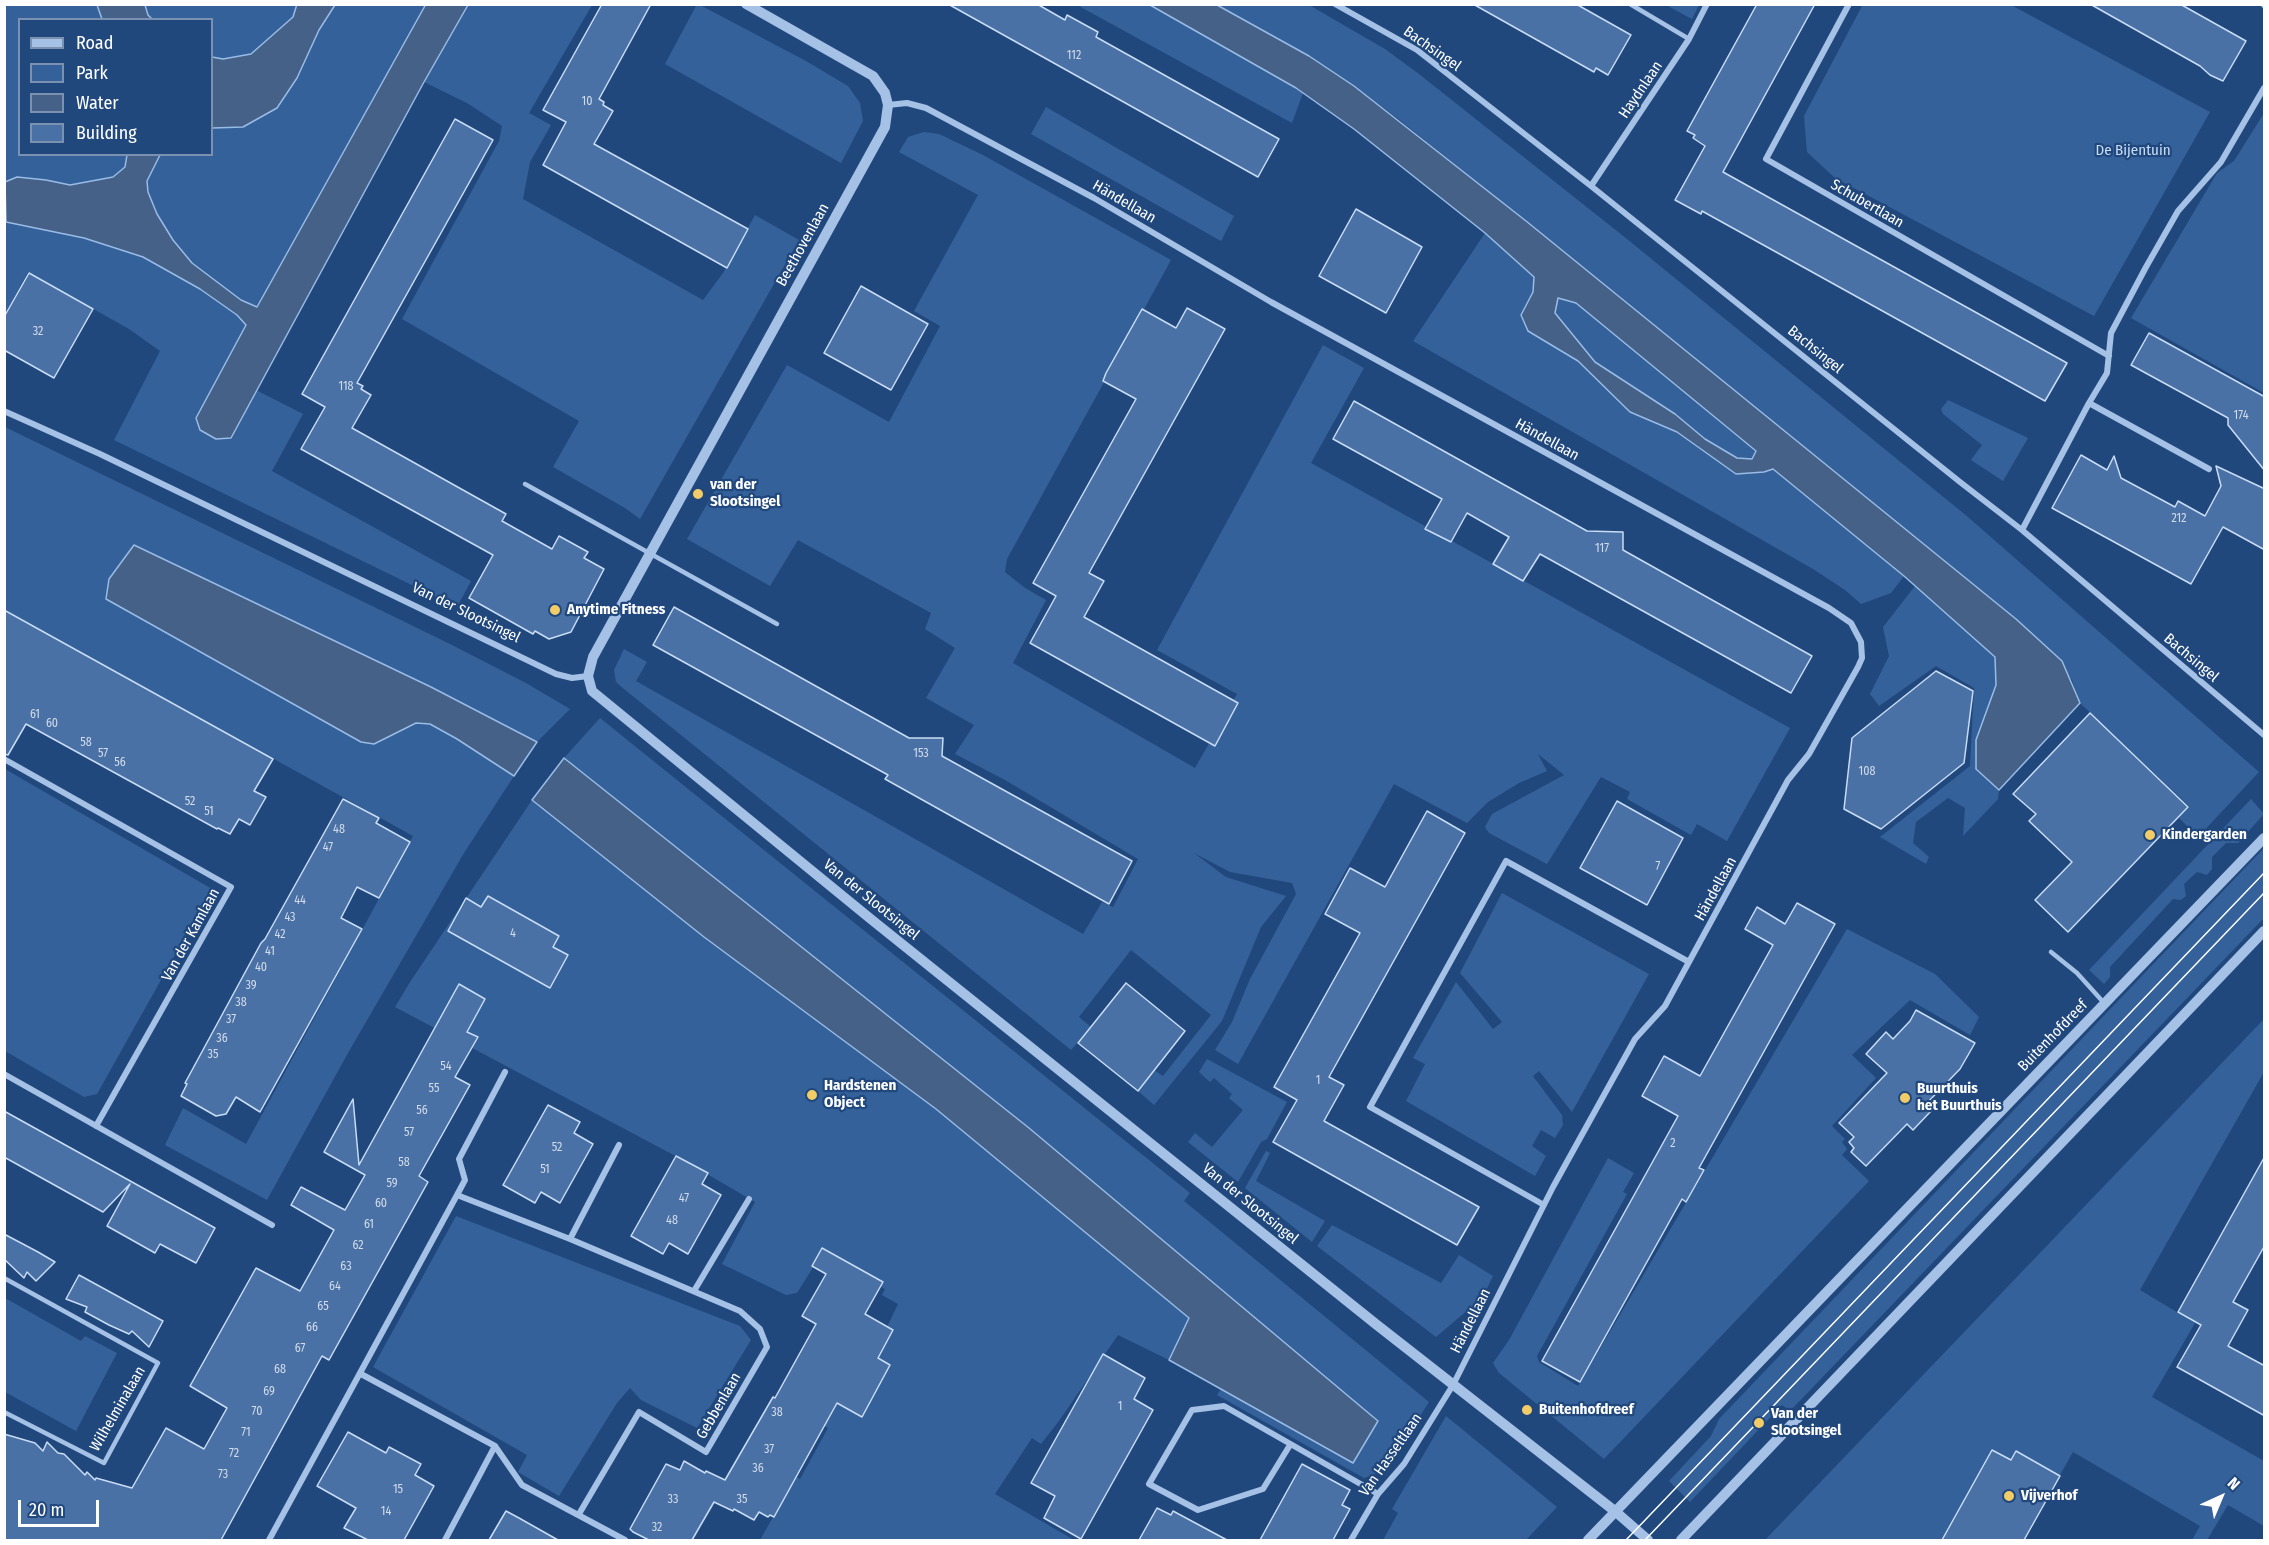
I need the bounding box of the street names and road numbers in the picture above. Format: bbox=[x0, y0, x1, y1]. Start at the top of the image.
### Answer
street label: Bachsingel bbox=[1400, 23, 1464, 75]
street label: Haydnlaan bbox=[1615, 58, 1667, 122]
street label: Schubertlaan bbox=[1827, 176, 1907, 232]
street label: Händellaan bbox=[1089, 177, 1159, 227]
street label: Beethovenlaan bbox=[773, 200, 833, 290]
street label: Bachsingel bbox=[1784, 322, 1846, 378]
street label: Händellaan bbox=[1512, 415, 1582, 465]
street label: Van der Slootsingel bbox=[409, 579, 523, 647]
street label: Bachsingel bbox=[2160, 630, 2222, 686]
street label: Händellaan bbox=[1691, 854, 1741, 924]
street label: Van der Slootsingel bbox=[819, 856, 923, 944]
street label: Van der Kamlaan bbox=[158, 886, 224, 984]
street label: Buitenhofdreef bbox=[2014, 997, 2092, 1075]
street label: Van der Slootsingel bbox=[1198, 1160, 1302, 1248]
street label: Händellaan bbox=[1447, 1286, 1495, 1356]
street label: Wilhelminalaan bbox=[86, 1363, 150, 1455]
street label: Gebbenlaan bbox=[693, 1370, 745, 1442]
street label: Van Hasseltlaan bbox=[1356, 1410, 1426, 1500]

